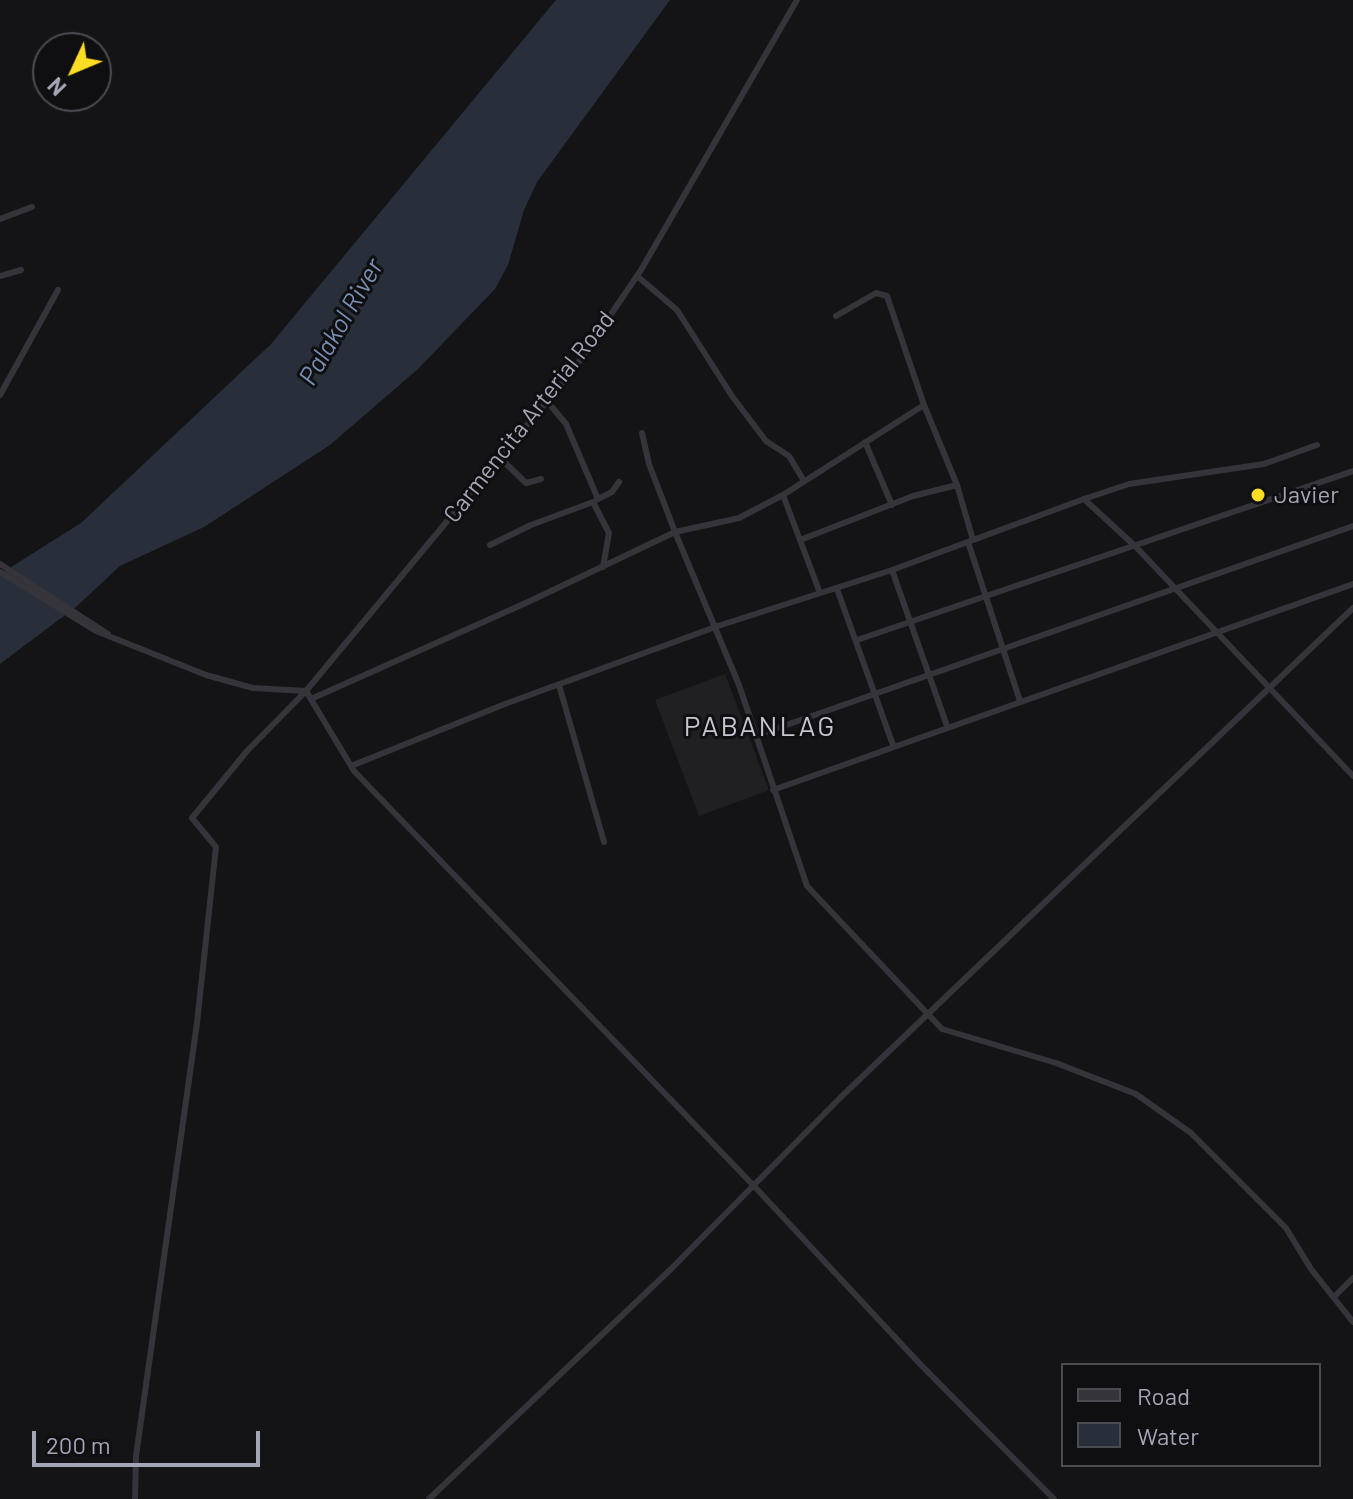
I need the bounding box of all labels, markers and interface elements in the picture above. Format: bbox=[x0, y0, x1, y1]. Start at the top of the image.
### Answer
north arrow bbox=[32, 32, 112, 112]
text: N bbox=[42, 73, 71, 102]
water label: Palakol River bbox=[292, 253, 390, 391]
street label: Carmencita Arterial Road bbox=[438, 306, 620, 528]
place label: Javier bbox=[1274, 481, 1339, 509]
marker: Javier bbox=[1249, 486, 1267, 504]
district label: PABANLAG bbox=[684, 710, 836, 744]
legend bbox=[1061, 1363, 1321, 1467]
text: Road bbox=[1137, 1381, 1190, 1410]
scale bar bbox=[36, 1415, 264, 1465]
text: Water bbox=[1137, 1421, 1199, 1450]
text: 200 m bbox=[46, 1430, 111, 1459]

